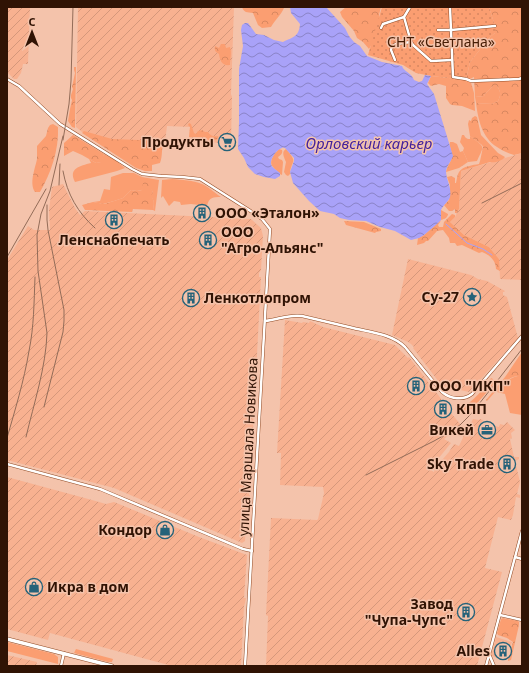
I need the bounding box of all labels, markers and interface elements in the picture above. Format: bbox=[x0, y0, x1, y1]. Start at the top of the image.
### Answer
north arrow bbox=[12, 12, 52, 52]
text: С bbox=[28, 14, 36, 29]
park label: СНТ «Светлана» bbox=[387, 32, 495, 51]
place label: Продукты bbox=[141, 132, 214, 151]
supermarket icon: Продукты bbox=[217, 132, 237, 152]
water label: Орловский карьер bbox=[306, 133, 432, 153]
building icon: ООО «Эталон» bbox=[192, 203, 212, 223]
place label: ООО «Эталон» bbox=[215, 203, 320, 222]
building icon: Ленснабпечать bbox=[104, 210, 124, 230]
place label: ООО "Агро-Альянс" bbox=[221, 222, 324, 257]
place label: Ленснабпечать bbox=[59, 230, 169, 249]
building icon: ООО "Агро-Альянс" bbox=[198, 230, 218, 250]
place label: Су-27 bbox=[421, 287, 459, 306]
place icon: Су-27 bbox=[462, 287, 482, 307]
building icon: Ленкотлопром bbox=[181, 288, 201, 308]
place label: Ленкотлопром bbox=[204, 288, 311, 307]
street label: улица Маршала Новикова bbox=[233, 357, 262, 537]
building icon: ООО "ИКП" bbox=[406, 376, 426, 396]
place label: ООО "ИКП" bbox=[429, 376, 510, 395]
building icon: КПП bbox=[433, 399, 453, 419]
place label: КПП bbox=[456, 399, 487, 418]
place label: Викей bbox=[429, 420, 474, 439]
office icon: Викей bbox=[477, 420, 497, 440]
place label: Sky Trade bbox=[427, 454, 494, 473]
building icon: Sky Trade bbox=[497, 454, 517, 474]
place label: Кондор bbox=[98, 520, 152, 539]
shop icon: Кондор bbox=[155, 520, 175, 540]
shop icon: Икра в дом bbox=[24, 577, 44, 597]
place label: Икра в дом bbox=[47, 577, 129, 596]
place label: Завод "Чупа-Чупс" bbox=[365, 594, 453, 629]
building icon: Завод "Чупа-Чупс" bbox=[456, 602, 476, 622]
place label: Alles bbox=[457, 641, 490, 660]
building icon: Alles bbox=[493, 641, 513, 661]

